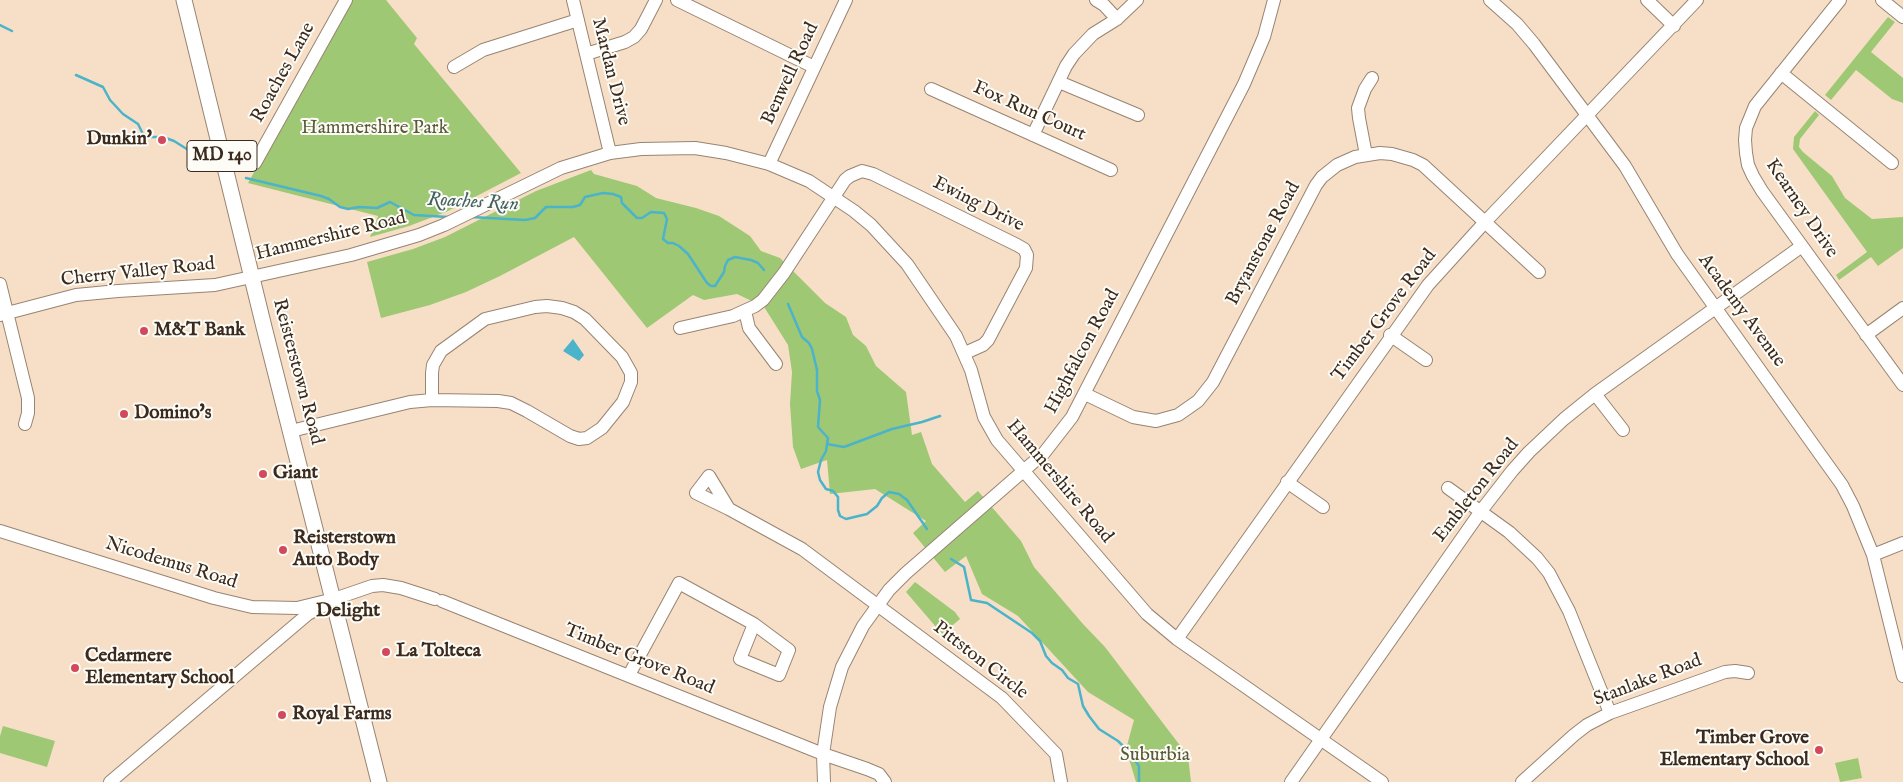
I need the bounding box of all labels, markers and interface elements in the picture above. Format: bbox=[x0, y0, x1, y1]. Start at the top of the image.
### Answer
street label: Mardan Drive bbox=[586, 16, 634, 128]
street label: Roaches Lane bbox=[247, 19, 321, 127]
street label: Benwell Road bbox=[757, 19, 825, 129]
street label: Fox Run Court bbox=[969, 77, 1089, 147]
park label: Hammershire Park bbox=[301, 118, 449, 140]
place label: Dunkin' bbox=[86, 129, 152, 151]
marker: Dunkin' bbox=[156, 134, 168, 146]
road number: MD 140 bbox=[187, 140, 257, 172]
street label: Kearney Drive bbox=[1760, 155, 1842, 263]
street label: Ewing Drive bbox=[929, 172, 1027, 238]
street label: Bryanstone Road bbox=[1222, 178, 1306, 310]
water label: Roaches Run bbox=[427, 189, 519, 217]
street label: Hammershire Road bbox=[253, 207, 409, 267]
street label: Timber Grove Road bbox=[1328, 245, 1442, 387]
street label: Academy Avenue bbox=[1692, 250, 1790, 372]
street label: Cherry Valley Road bbox=[60, 254, 216, 292]
street label: Highfalcon Road bbox=[1041, 286, 1125, 418]
street label: Reisterstown Road bbox=[267, 297, 327, 447]
place label: M&T Bank bbox=[154, 320, 245, 342]
marker: M&T Bank bbox=[138, 325, 150, 337]
place label: Domino's bbox=[134, 403, 211, 425]
marker: Domino's bbox=[118, 408, 130, 420]
street label: Hammershire Road bbox=[1001, 416, 1117, 548]
street label: Embleton Road bbox=[1429, 435, 1525, 547]
place label: Giant bbox=[273, 463, 318, 485]
marker: Giant bbox=[257, 468, 269, 480]
place label: Reisterstown Auto Body bbox=[293, 528, 396, 572]
street label: Nicodemus Road bbox=[102, 533, 240, 595]
marker: Reisterstown Auto Body bbox=[277, 544, 289, 556]
district label: Delight bbox=[316, 600, 380, 624]
street label: Pittston Circle bbox=[928, 617, 1032, 705]
street label: Timber Grove Road bbox=[561, 619, 717, 701]
place label: La Tolteca bbox=[396, 641, 481, 663]
place label: Cedarmere Elementary School bbox=[85, 646, 234, 690]
marker: La Tolteca bbox=[380, 646, 392, 658]
street label: Stanlake Road bbox=[1591, 650, 1705, 712]
marker: Cedarmere Elementary School bbox=[69, 662, 81, 674]
place label: Royal Farms bbox=[292, 704, 392, 726]
marker: Royal Farms bbox=[276, 709, 288, 721]
place label: Timber Grove Elementary School bbox=[1660, 728, 1809, 772]
marker: Timber Grove Elementary School bbox=[1813, 744, 1825, 756]
park label: Suburbia bbox=[1120, 745, 1190, 767]

